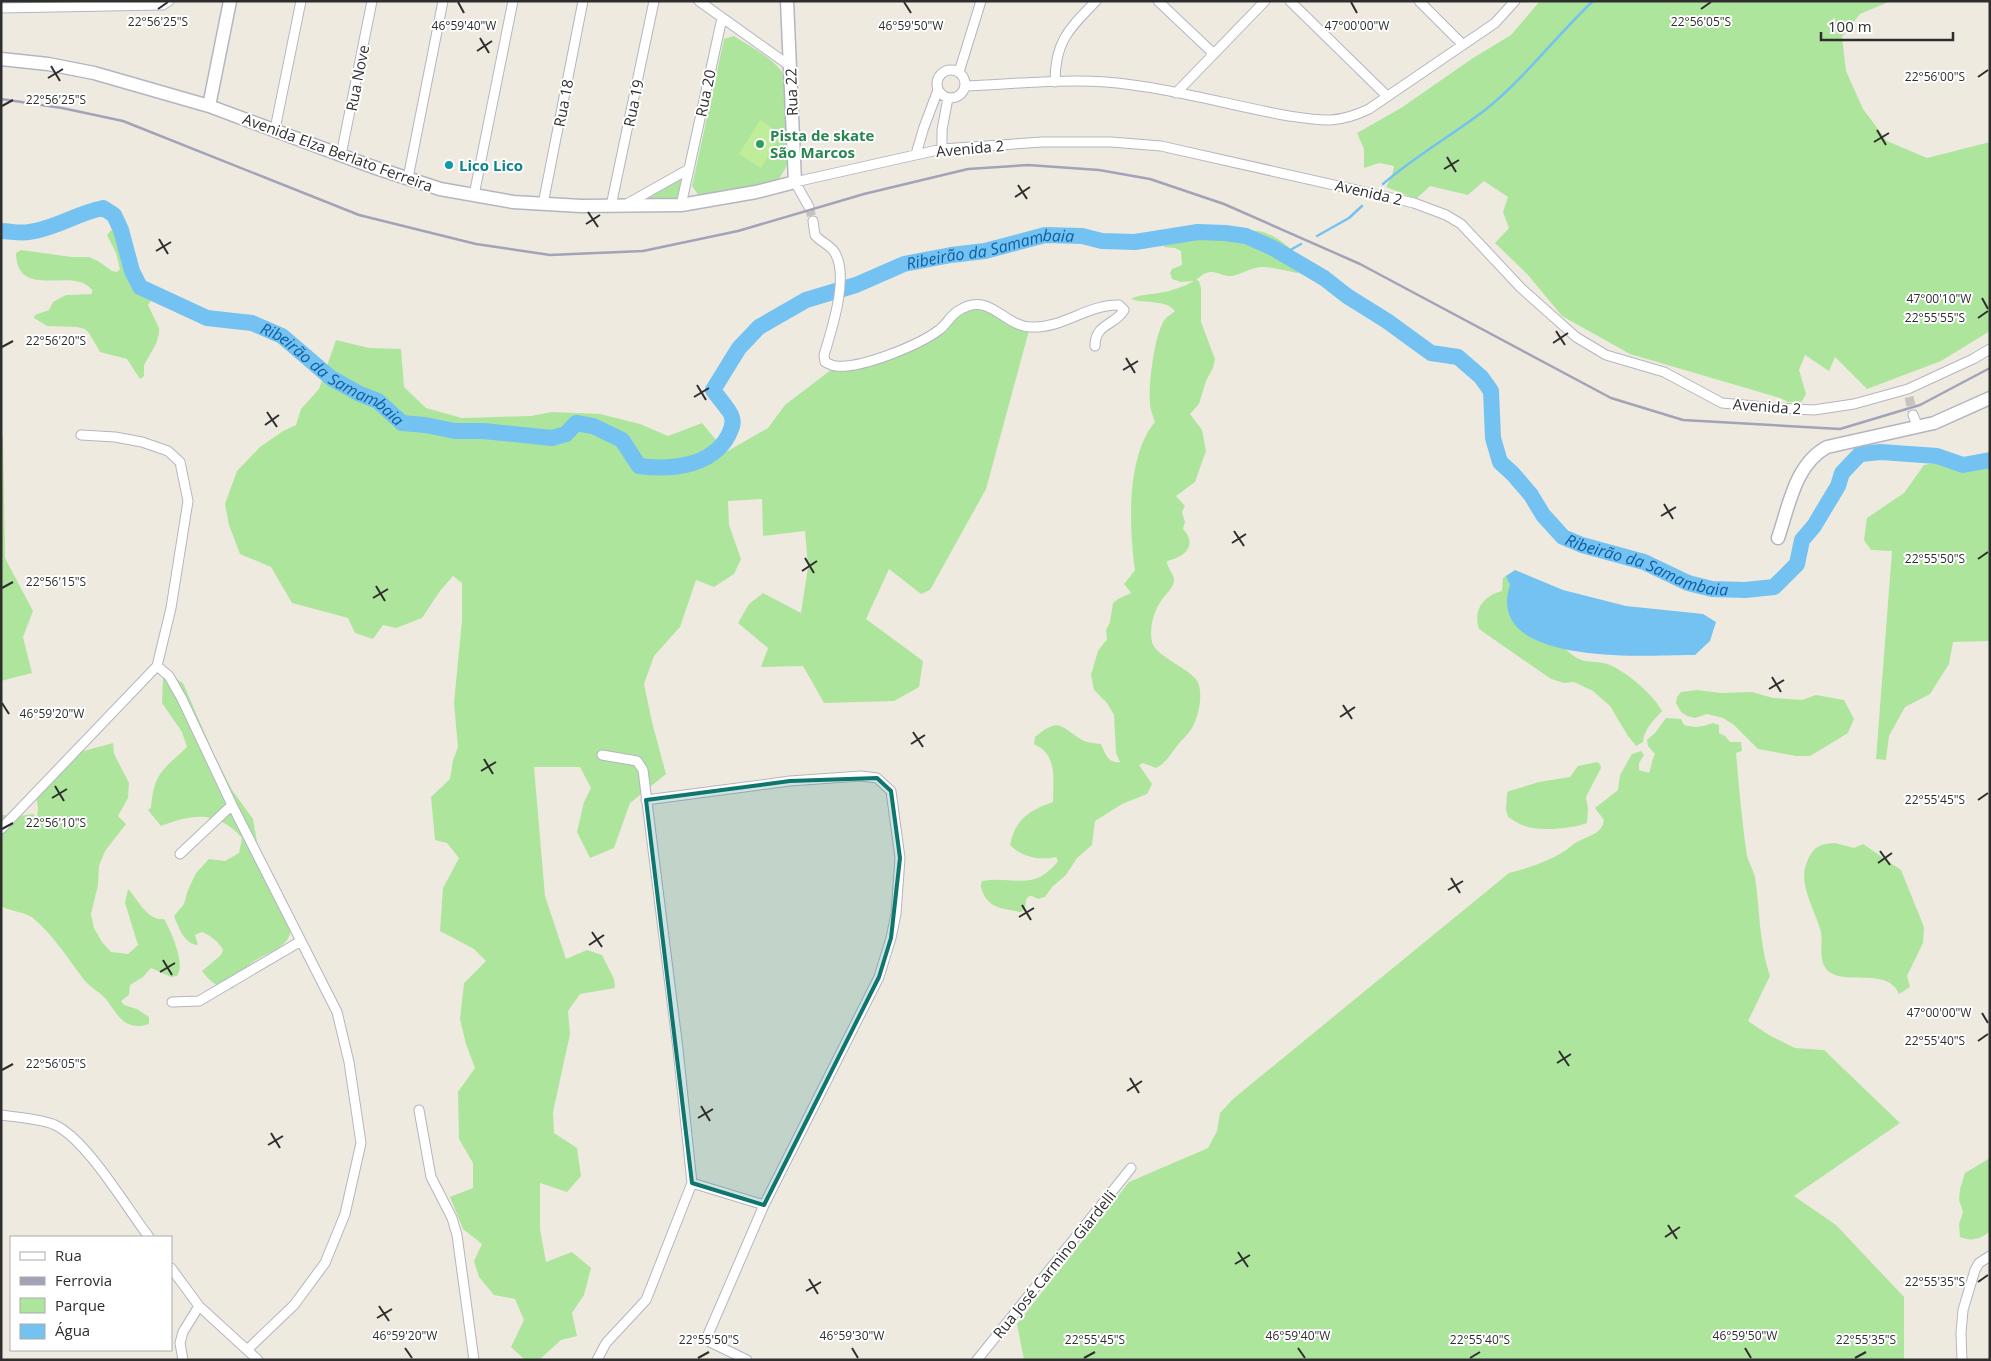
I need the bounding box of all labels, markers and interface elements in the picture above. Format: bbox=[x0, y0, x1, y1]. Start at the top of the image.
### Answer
scale bar bbox=[1821, 10, 1954, 42]
text: 22°56'25"S bbox=[128, 13, 188, 30]
text: 22°56'05"S bbox=[1671, 13, 1731, 30]
text: 100 m bbox=[1828, 16, 1872, 36]
text: 46°59'40"W bbox=[432, 17, 496, 34]
text: 46°59'50"W bbox=[879, 17, 943, 34]
text: 47°00'00"W bbox=[1325, 17, 1389, 34]
street label: Rua Nove bbox=[341, 43, 373, 113]
street label: Rua 20 bbox=[690, 68, 720, 118]
street label: Rua 22 bbox=[780, 68, 802, 116]
text: 22°56'00"S bbox=[1905, 68, 1965, 85]
street label: Rua 18 bbox=[549, 78, 577, 128]
street label: Rua 19 bbox=[618, 78, 648, 128]
text: 22°56'25"S bbox=[26, 91, 86, 108]
street label: Avenida Elza Berlato Ferreira bbox=[240, 108, 436, 196]
place label: Pista de skate São Marcos bbox=[770, 125, 875, 162]
street label: Avenida 2 bbox=[935, 135, 1005, 161]
marker: Pista de skate São Marcos bbox=[754, 138, 766, 150]
place label: Lico Lico bbox=[459, 155, 523, 175]
marker: Lico Lico bbox=[443, 159, 455, 171]
street label: Avenida 2 bbox=[1333, 175, 1405, 209]
water label: Ribeirão da Samambaia bbox=[904, 224, 1074, 274]
text: 47°00'10"W bbox=[1907, 290, 1971, 307]
text: 22°55'55"S bbox=[1905, 309, 1965, 326]
water label: Ribeirão da Samambaia bbox=[257, 317, 409, 431]
text: 22°56'20"S bbox=[26, 332, 86, 349]
street label: Avenida 2 bbox=[1732, 394, 1802, 418]
water label: Ribeirão da Samambaia bbox=[1562, 528, 1728, 600]
text: 22°55'50"S bbox=[1905, 550, 1965, 567]
text: 22°56'15"S bbox=[26, 573, 86, 590]
text: 46°59'20"W bbox=[20, 705, 84, 722]
text: 22°55'45"S bbox=[1905, 791, 1965, 808]
text: 22°56'10"S bbox=[26, 814, 86, 831]
text: 47°00'00"W bbox=[1907, 1004, 1971, 1021]
text: 22°55'40"S bbox=[1905, 1032, 1965, 1049]
text: 22°56'05"S bbox=[26, 1055, 86, 1072]
street label: Rua José Carmino Giardelli bbox=[988, 1186, 1120, 1342]
legend bbox=[10, 1236, 172, 1351]
text: Rua bbox=[55, 1245, 82, 1265]
text: Ferrovia bbox=[55, 1270, 112, 1290]
text: 22°55'35"S bbox=[1905, 1273, 1965, 1290]
text: Parque bbox=[55, 1295, 105, 1315]
text: Água bbox=[55, 1320, 90, 1340]
text: 46°59'20"W bbox=[373, 1327, 437, 1344]
text: 46°59'30"W bbox=[820, 1327, 884, 1344]
text: 46°59'40"W bbox=[1266, 1327, 1330, 1344]
text: 46°59'50"W bbox=[1713, 1327, 1777, 1344]
text: 22°55'50"S bbox=[679, 1331, 739, 1348]
text: 22°55'45"S bbox=[1065, 1331, 1125, 1348]
text: 22°55'40"S bbox=[1450, 1331, 1510, 1348]
text: 22°55'35"S bbox=[1836, 1331, 1896, 1348]

